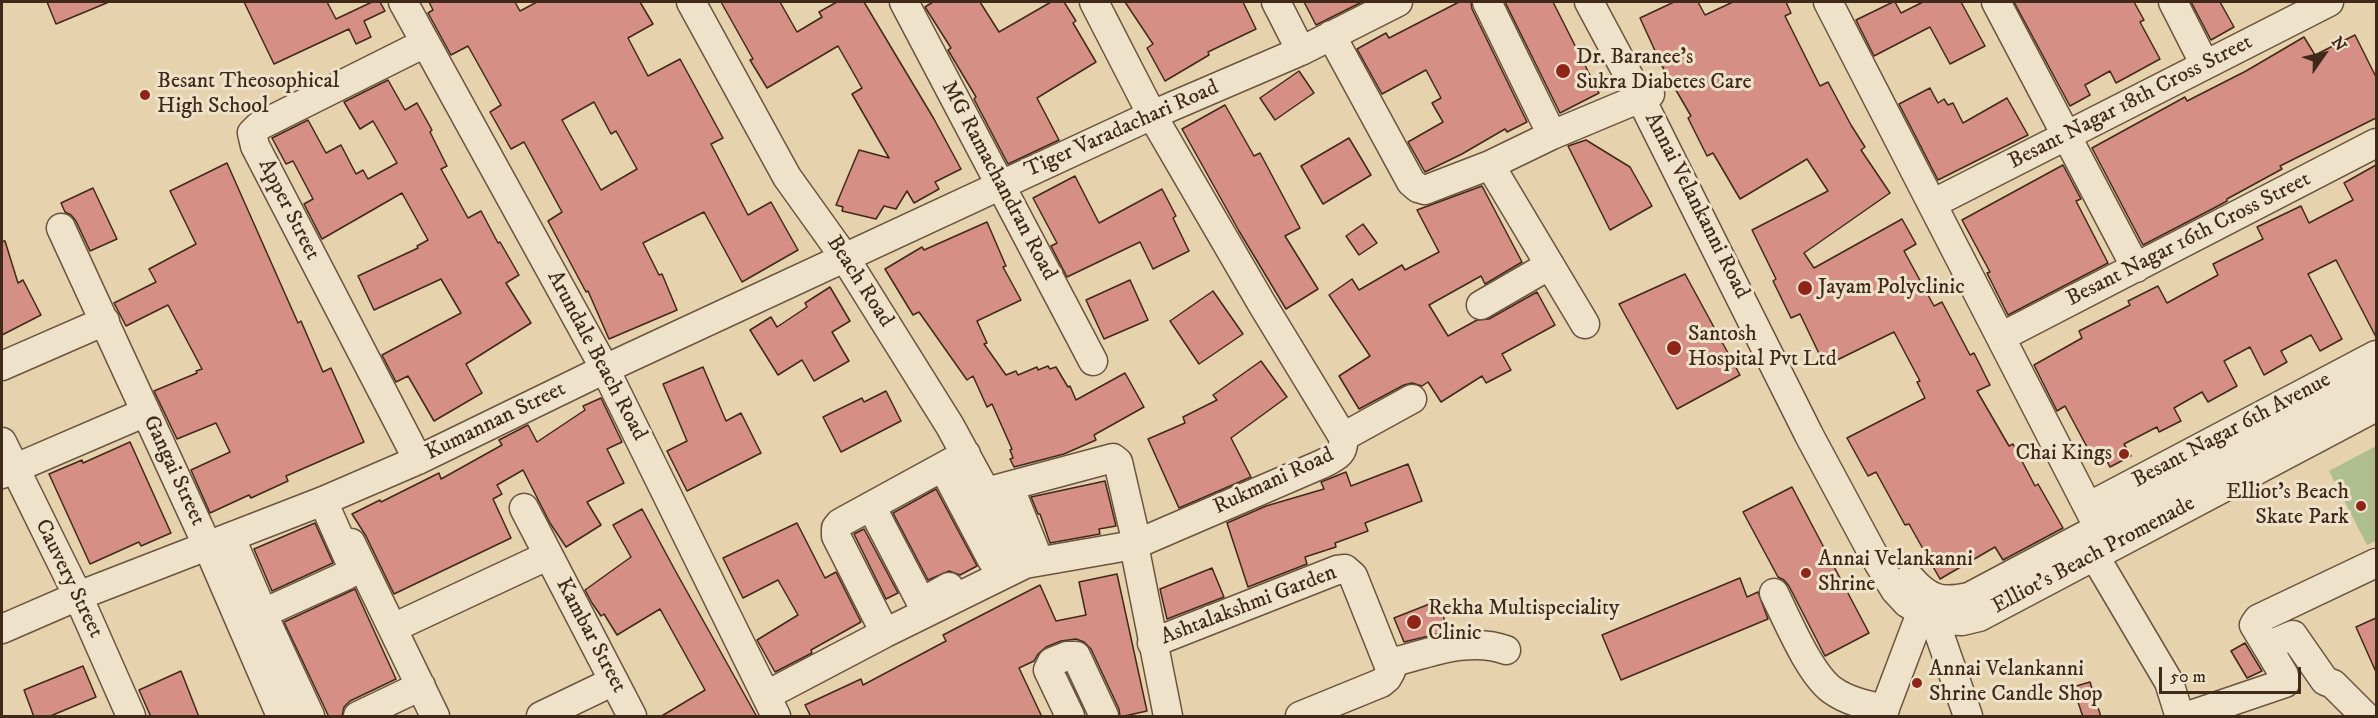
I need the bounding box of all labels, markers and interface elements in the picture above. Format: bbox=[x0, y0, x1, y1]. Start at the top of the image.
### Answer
north arrow bbox=[2294, 24, 2354, 84]
street label: Besant Nagar 18th Cross Street bbox=[2005, 30, 2257, 176]
text: N bbox=[2327, 33, 2351, 55]
place label: Dr. Baranee's Sukra Diabetes Care bbox=[1576, 45, 1752, 96]
marker: Dr. Baranee's Sukra Diabetes Care bbox=[1554, 62, 1572, 80]
place label: Besant Theosophical High School bbox=[157, 69, 339, 120]
street label: Tiger Varadachari Road bbox=[1021, 75, 1223, 185]
street label: MG Ramachandran Road bbox=[934, 77, 1062, 285]
marker: Besant Theosophical High School bbox=[138, 88, 152, 102]
street label: Annai Velankanni Road bbox=[1638, 109, 1754, 303]
street label: Apper Street bbox=[251, 155, 325, 265]
street label: Besant Nagar 16th Cross Street bbox=[2063, 167, 2315, 313]
street label: Beach Road bbox=[820, 231, 898, 333]
street label: Arundale Beach Road bbox=[540, 267, 652, 445]
place label: Jayam Polyclinic bbox=[1818, 275, 1965, 301]
marker: Jayam Polyclinic bbox=[1796, 279, 1814, 297]
place label: Santosh Hospital Pvt Ltd bbox=[1688, 322, 1837, 374]
marker: Santosh Hospital Pvt Ltd bbox=[1665, 339, 1683, 357]
street label: Besant Nagar 6th Avenue bbox=[2128, 367, 2336, 495]
street label: Kumannan Street bbox=[422, 377, 570, 467]
street label: Gangai Street bbox=[136, 412, 210, 530]
place label: Chai Kings bbox=[2015, 441, 2112, 467]
street label: Rukmani Road bbox=[1210, 443, 1338, 521]
marker: Chai Kings bbox=[2117, 447, 2131, 461]
place label: Elliot's Beach Skate Park bbox=[2226, 480, 2349, 532]
street label: Elliot's Beach Promenade bbox=[1988, 491, 2200, 621]
marker: Elliot's Beach Skate Park bbox=[2354, 499, 2368, 513]
street label: Cauvery Street bbox=[28, 515, 108, 643]
place label: Annai Velankanni Shrine bbox=[1818, 547, 1973, 598]
street label: Ashtalakshmi Garden bbox=[1157, 560, 1341, 652]
marker: Annai Velankanni Shrine bbox=[1799, 566, 1813, 580]
street label: Kambar Street bbox=[549, 574, 631, 698]
place label: Rekha Multispeciality Clinic bbox=[1428, 596, 1619, 648]
marker: Rekha Multispeciality Clinic bbox=[1405, 613, 1423, 631]
scale bar bbox=[2162, 655, 2304, 693]
place label: Annai Velankanni Shrine Candle Shop bbox=[1929, 657, 2103, 708]
text: 50 m bbox=[2170, 666, 2206, 688]
marker: Annai Velankanni Shrine Candle Shop bbox=[1910, 676, 1924, 690]

